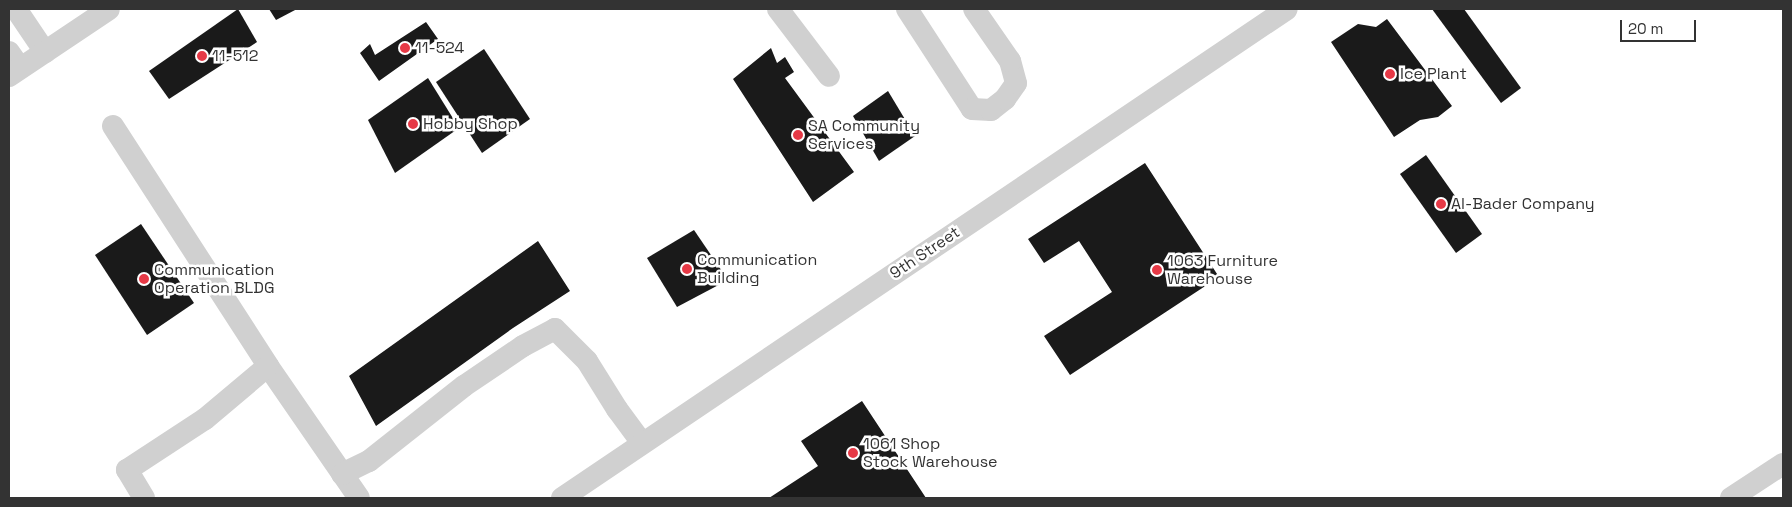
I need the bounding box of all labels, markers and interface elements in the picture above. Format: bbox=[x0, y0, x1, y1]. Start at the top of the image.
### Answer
scale bar bbox=[1622, 10, 1698, 42]
text: 20 m bbox=[1628, 19, 1663, 38]
place label: 11-524 bbox=[415, 38, 464, 58]
marker: 11-524 bbox=[399, 42, 411, 54]
place label: 11-512 bbox=[212, 46, 258, 66]
marker: 11-512 bbox=[196, 50, 208, 62]
place label: Ice Plant bbox=[1400, 64, 1467, 84]
marker: Ice Plant bbox=[1384, 68, 1396, 80]
place label: Hobby Shop bbox=[423, 114, 518, 134]
place label: SA Community Services bbox=[808, 116, 920, 154]
marker: Hobby Shop bbox=[407, 118, 419, 130]
marker: SA Community Services bbox=[792, 129, 804, 141]
place label: Al-Bader Company bbox=[1451, 194, 1595, 214]
marker: Al-Bader Company bbox=[1435, 198, 1447, 210]
street label: 9th Street bbox=[886, 223, 964, 283]
place label: Communication Building bbox=[697, 250, 817, 288]
place label: 1063 Furniture Warehouse bbox=[1167, 251, 1278, 289]
place label: Communication Operation BLDG bbox=[154, 260, 275, 298]
marker: Communication Building bbox=[681, 263, 693, 275]
marker: 1063 Furniture Warehouse bbox=[1151, 264, 1163, 276]
marker: Communication Operation BLDG bbox=[138, 273, 150, 285]
place label: 1061 Shop Stock Warehouse bbox=[863, 434, 998, 472]
marker: 1061 Shop Stock Warehouse bbox=[847, 447, 859, 459]

